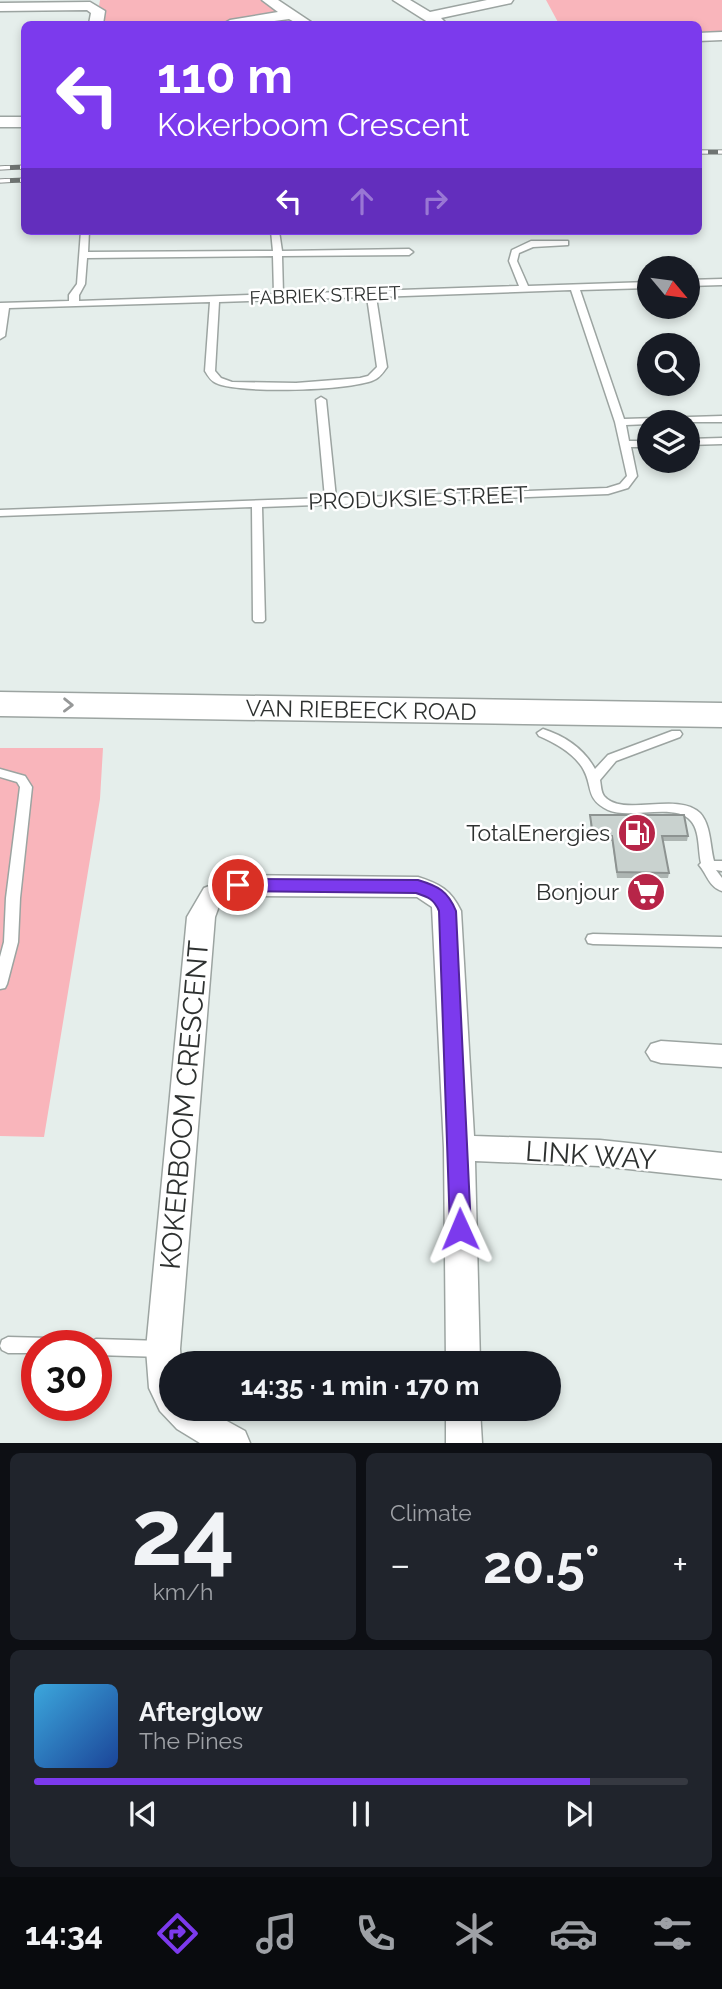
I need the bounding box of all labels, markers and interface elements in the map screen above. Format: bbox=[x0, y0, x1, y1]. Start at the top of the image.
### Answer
text: 110 m bbox=[157, 47, 293, 104]
icon: left bbox=[42, 49, 133, 140]
text: Kokerboom Crescent bbox=[157, 106, 469, 143]
icon: left bbox=[270, 182, 308, 220]
icon: ahead bbox=[343, 182, 381, 220]
icon: right bbox=[416, 182, 454, 220]
north arrow bbox=[637, 256, 700, 318]
map controls bbox=[637, 256, 700, 473]
street label: FABRIEK STREET bbox=[249, 281, 401, 309]
button: search bbox=[637, 333, 700, 396]
button: layers bbox=[637, 410, 700, 473]
street label: PRODUKSIE STREET bbox=[308, 480, 528, 515]
street label: VAN RIEBEECK ROAD bbox=[245, 694, 477, 725]
one-way arrow bbox=[63, 698, 74, 713]
fuel station icon: TotalEnergies bbox=[616, 812, 658, 854]
place label: TotalEnergies bbox=[466, 819, 610, 846]
pin bbox=[208, 855, 268, 915]
icon: arrive bbox=[219, 866, 257, 904]
supermarket icon: Bonjour bbox=[625, 871, 667, 913]
place label: Bonjour bbox=[536, 878, 619, 905]
street label: KOKERBOOM CRESCENT bbox=[154, 939, 215, 1271]
street label: LINK WAY bbox=[524, 1134, 658, 1177]
position arrow bbox=[423, 1192, 497, 1266]
speed limit sign: 30 bbox=[21, 1330, 112, 1421]
text: 14:35 · 1 min · 170 m bbox=[240, 1371, 480, 1401]
text: 24 bbox=[131, 1479, 235, 1586]
text: Climate bbox=[390, 1499, 472, 1526]
text: 20.5° bbox=[483, 1534, 600, 1595]
text: − bbox=[390, 1542, 410, 1587]
text: + bbox=[672, 1542, 688, 1587]
text: km/h bbox=[153, 1578, 213, 1605]
text: Afterglow bbox=[139, 1697, 263, 1727]
text: The Pines bbox=[139, 1727, 243, 1754]
icon: previous bbox=[124, 1795, 162, 1833]
icon: pause bbox=[342, 1795, 380, 1833]
icon: next bbox=[560, 1795, 598, 1833]
icon: directions bbox=[153, 1909, 202, 1958]
icon: music bbox=[252, 1909, 301, 1958]
icon: phone bbox=[351, 1909, 400, 1958]
icon: climate bbox=[450, 1909, 499, 1958]
icon: car bbox=[549, 1909, 598, 1958]
icon: filters bbox=[648, 1909, 697, 1958]
text: 14:34 bbox=[25, 1915, 103, 1952]

